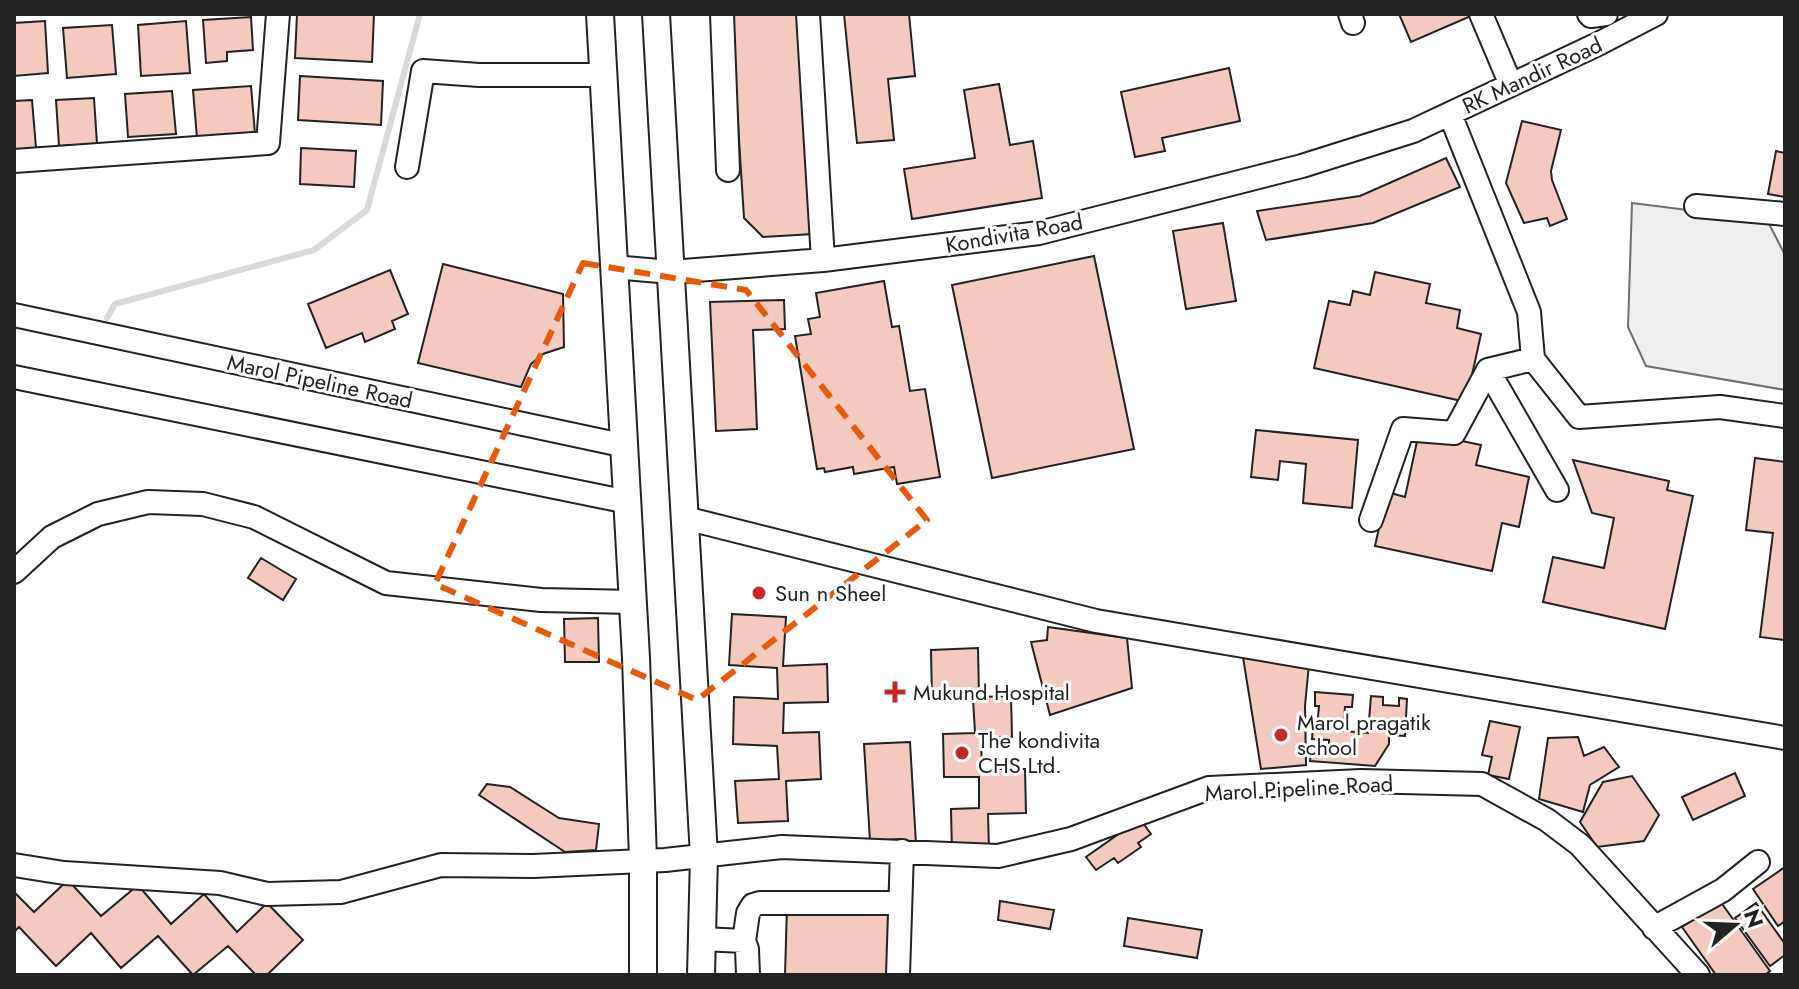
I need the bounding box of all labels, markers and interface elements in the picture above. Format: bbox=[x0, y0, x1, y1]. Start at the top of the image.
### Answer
street label: RK Mandir Road bbox=[1457, 29, 1607, 121]
street label: Kondivita Road bbox=[943, 205, 1085, 261]
street label: Marol Pipeline Road bbox=[224, 346, 416, 416]
place label: Sun n Sheel bbox=[775, 577, 886, 609]
marker: Sun n Sheel bbox=[750, 584, 768, 602]
place label: Mukund Hospital bbox=[913, 676, 1070, 708]
marker: Mukund Hospital bbox=[884, 681, 906, 703]
place label: Marol pragatik school bbox=[1297, 706, 1431, 763]
place label: The kondivita CHS Ltd. bbox=[978, 724, 1100, 781]
marker: Marol pragatik school bbox=[1272, 726, 1290, 744]
marker: The kondivita CHS Ltd. bbox=[953, 744, 971, 762]
street label: Marol Pipeline Road bbox=[1204, 767, 1394, 809]
north arrow bbox=[1695, 885, 1775, 965]
text: N bbox=[1736, 905, 1772, 932]

